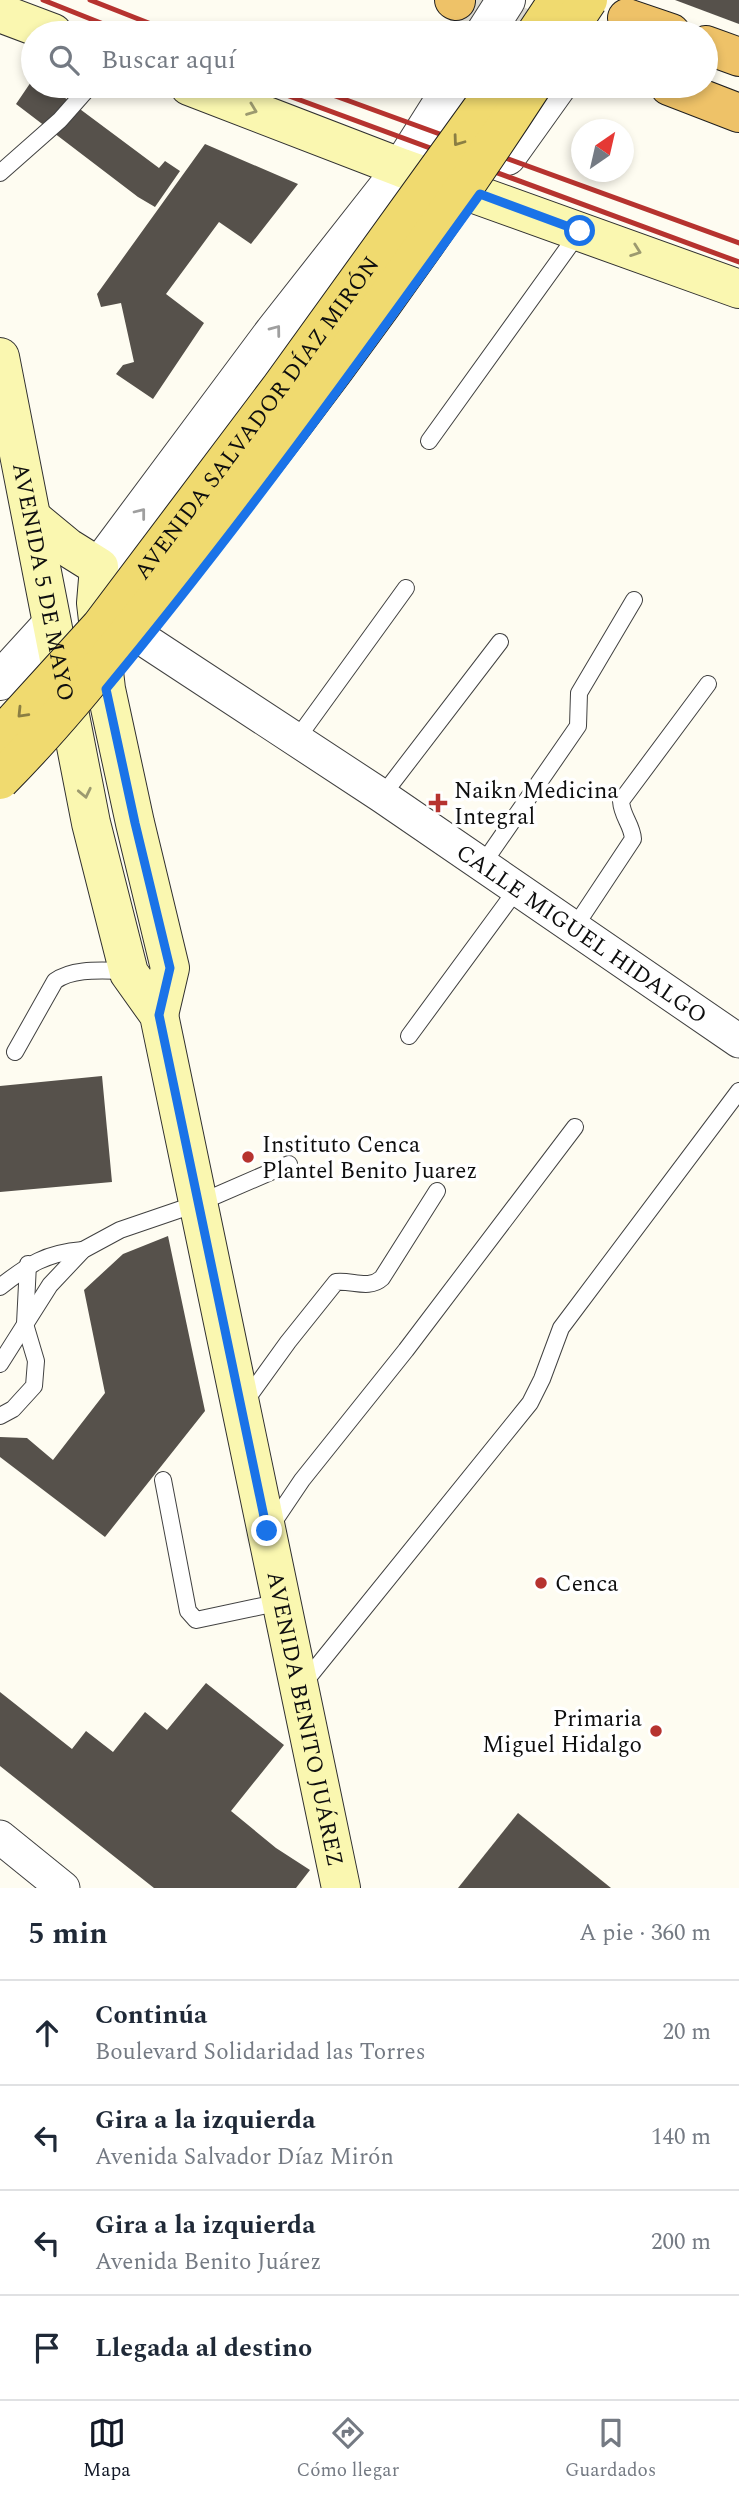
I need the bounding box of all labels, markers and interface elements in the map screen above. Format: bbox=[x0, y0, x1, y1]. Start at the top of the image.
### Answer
search box bbox=[21, 21, 718, 98]
text: Buscar aquí bbox=[101, 40, 236, 80]
icon: search bbox=[45, 41, 83, 79]
one-way arrow bbox=[246, 102, 258, 116]
north arrow bbox=[571, 119, 634, 182]
one-way arrow bbox=[454, 133, 466, 146]
route start bbox=[564, 215, 595, 246]
one-way arrow bbox=[629, 243, 642, 257]
street label: AVENIDA SALVADOR DÍAZ MIRÓN bbox=[126, 249, 389, 588]
one-way arrow bbox=[267, 325, 280, 338]
street label: AVENIDA 5 DE MAYO bbox=[2, 460, 83, 704]
one-way arrow bbox=[132, 508, 145, 521]
one-way arrow bbox=[18, 705, 31, 718]
place label: Naikn Medicina Integral bbox=[454, 774, 619, 835]
one-way arrow bbox=[76, 787, 91, 799]
marker: Naikn Medicina Integral bbox=[428, 793, 448, 813]
street label: CALLE MIGUEL HIDALGO bbox=[448, 836, 714, 1033]
place label: Instituto Cenca Plantel Benito Juarez bbox=[262, 1128, 477, 1189]
marker: Instituto Cenca Plantel Benito Juarez bbox=[240, 1149, 256, 1165]
route end bbox=[251, 1515, 282, 1546]
place label: Cenca bbox=[555, 1567, 618, 1602]
street label: AVENIDA BENITO JUÁREZ bbox=[256, 1568, 352, 1870]
marker: Cenca bbox=[533, 1575, 549, 1591]
place label: Primaria Miguel Hidalgo bbox=[482, 1702, 642, 1763]
marker: Primaria Miguel Hidalgo bbox=[648, 1723, 664, 1739]
text: 5 min bbox=[28, 1911, 108, 1957]
text: A pie · 360 m bbox=[579, 1916, 711, 1951]
text: Continúa bbox=[95, 1995, 207, 2035]
icon: ahead bbox=[28, 2014, 66, 2052]
text: 20 m bbox=[662, 2015, 711, 2050]
text: Boulevard Solidaridad las Torres bbox=[95, 2035, 426, 2070]
text: Gira a la izquierda bbox=[95, 2100, 316, 2140]
icon: left bbox=[28, 2119, 66, 2157]
text: 140 m bbox=[651, 2120, 711, 2155]
text: Avenida Salvador Díaz Mirón bbox=[95, 2140, 394, 2175]
text: Gira a la izquierda bbox=[95, 2205, 316, 2245]
icon: left bbox=[28, 2224, 66, 2262]
text: 200 m bbox=[651, 2225, 711, 2260]
text: Avenida Benito Juárez bbox=[95, 2245, 321, 2280]
text: Llegada al destino bbox=[95, 2328, 312, 2368]
icon: arrive bbox=[28, 2329, 66, 2367]
tab: Mapa bbox=[83, 2414, 131, 2485]
tab: Cómo llegar bbox=[296, 2414, 399, 2485]
tab: Guardados bbox=[565, 2414, 656, 2485]

